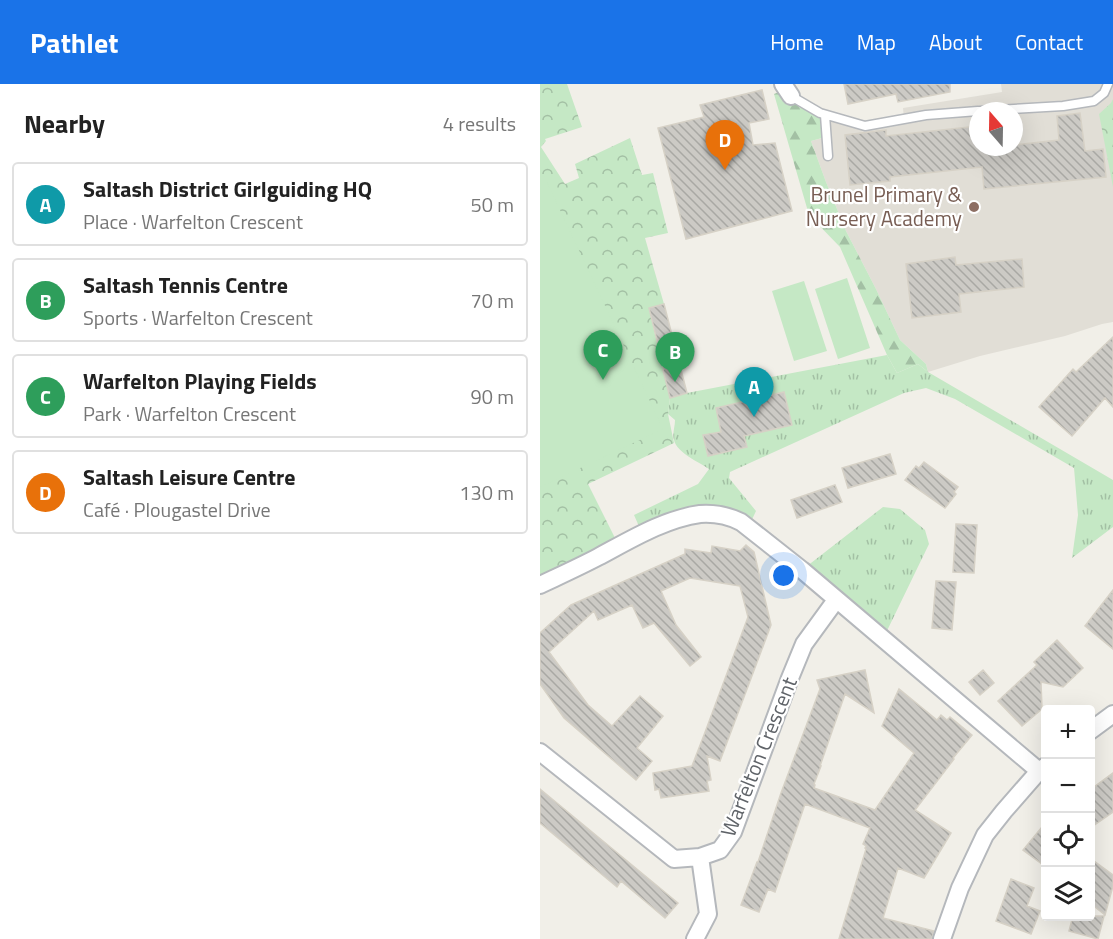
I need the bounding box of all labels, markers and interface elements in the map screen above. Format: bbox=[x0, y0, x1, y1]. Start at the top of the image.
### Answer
text: Pathlet bbox=[30, 21, 118, 64]
text: Home bbox=[770, 26, 824, 58]
text: Map bbox=[857, 26, 896, 58]
text: About bbox=[929, 26, 982, 58]
text: Contact bbox=[1015, 26, 1083, 58]
north arrow bbox=[969, 102, 1023, 156]
text: Nearby bbox=[24, 104, 105, 143]
text: 4 results bbox=[443, 108, 516, 139]
pin: D bbox=[706, 120, 744, 170]
text: Saltash District Girlguiding HQ bbox=[83, 172, 372, 206]
place label: Brunel Primary & Nursery Academy bbox=[806, 178, 963, 234]
text: A bbox=[39, 189, 52, 220]
text: 50 m bbox=[470, 189, 514, 220]
marker: Brunel Primary & Nursery Academy bbox=[967, 200, 981, 214]
text: Place · Warfelton Crescent bbox=[83, 206, 303, 237]
text: Saltash Tennis Centre bbox=[83, 268, 288, 302]
text: B bbox=[39, 285, 52, 316]
text: 70 m bbox=[470, 285, 514, 316]
text: Sports · Warfelton Crescent bbox=[83, 302, 313, 333]
pin: C bbox=[584, 330, 622, 380]
pin: B bbox=[656, 332, 694, 382]
text: Warfelton Playing Fields bbox=[83, 364, 317, 398]
pin: A bbox=[734, 368, 774, 417]
text: C bbox=[40, 381, 51, 412]
text: 90 m bbox=[470, 381, 514, 412]
text: Park · Warfelton Crescent bbox=[83, 398, 296, 429]
text: Saltash Leisure Centre bbox=[83, 460, 295, 494]
text: D bbox=[39, 477, 52, 508]
text: 130 m bbox=[459, 477, 514, 508]
text: Café · Plougastel Drive bbox=[83, 494, 271, 525]
your location bbox=[769, 561, 798, 590]
street label: Warfelton Crescent bbox=[711, 671, 805, 841]
map controls bbox=[1041, 705, 1095, 921]
button: + bbox=[1041, 705, 1095, 759]
button: − bbox=[1041, 759, 1095, 813]
button: locate bbox=[1041, 813, 1095, 867]
button: layers bbox=[1041, 867, 1095, 921]

